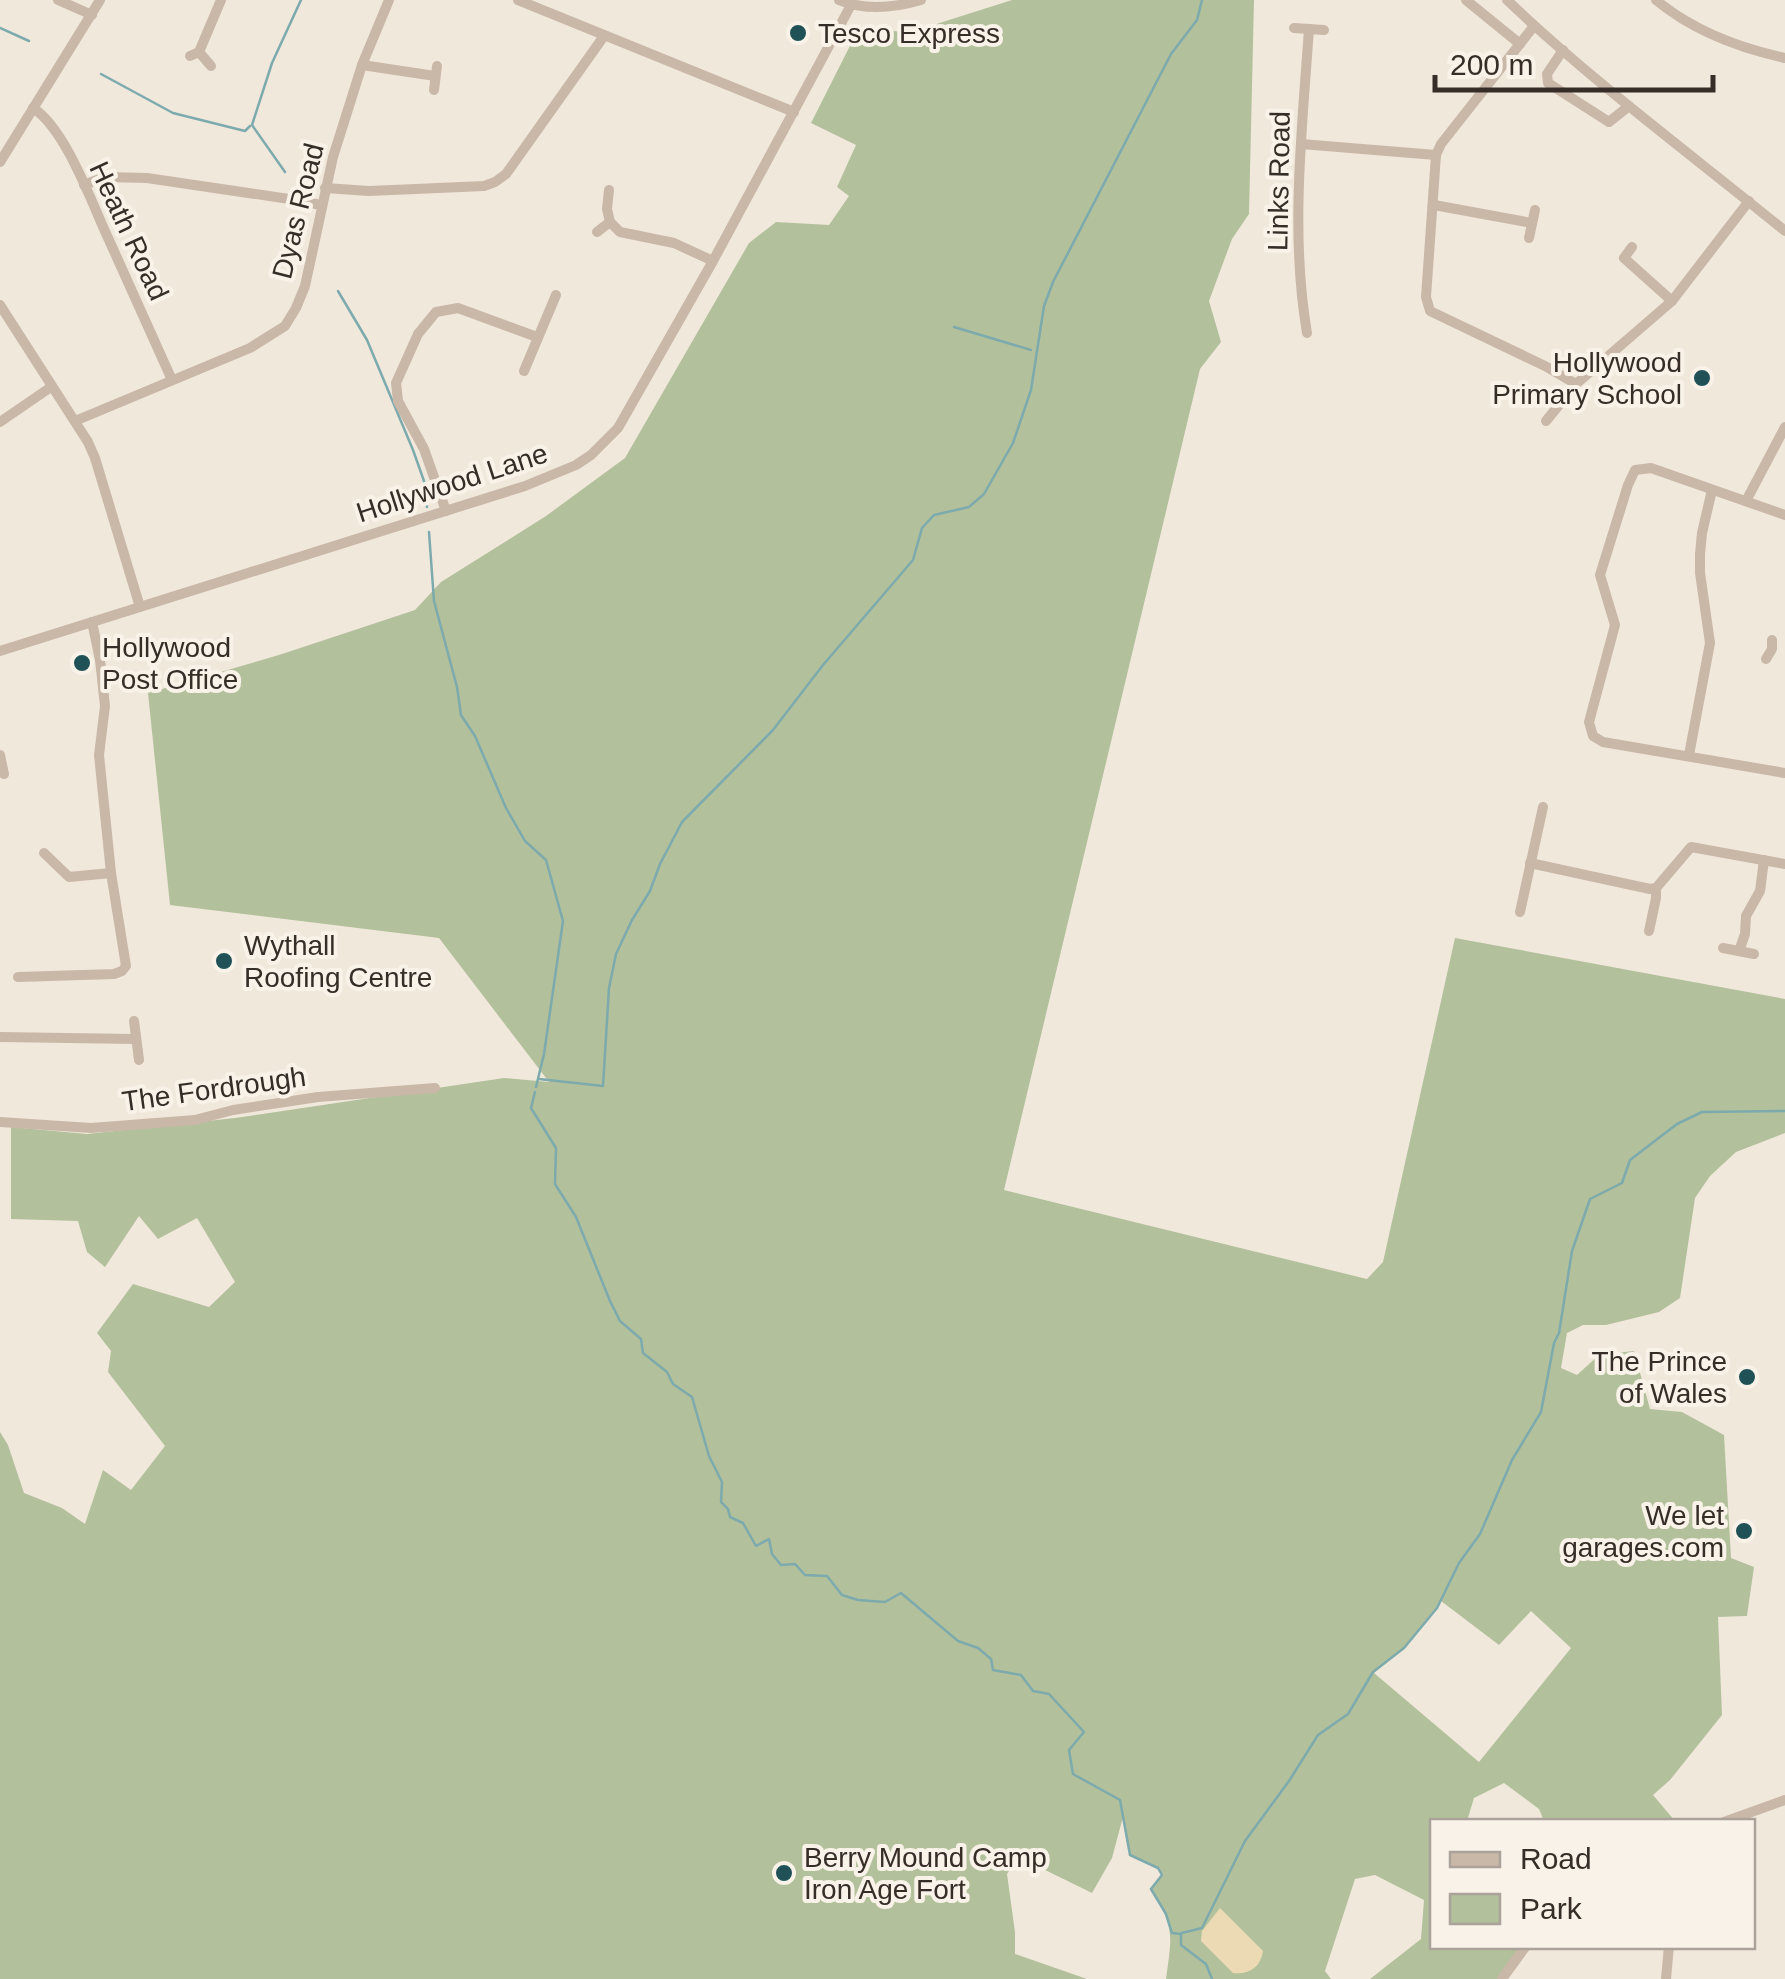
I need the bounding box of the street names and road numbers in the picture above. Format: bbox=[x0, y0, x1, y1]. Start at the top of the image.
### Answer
street label: Links Road bbox=[1262, 111, 1296, 251]
street label: Dyas Road bbox=[266, 140, 330, 282]
street label: Heath Road bbox=[83, 157, 175, 305]
street label: Hollywood Lane bbox=[352, 437, 552, 529]
street label: The Fordrough bbox=[120, 1061, 308, 1117]

